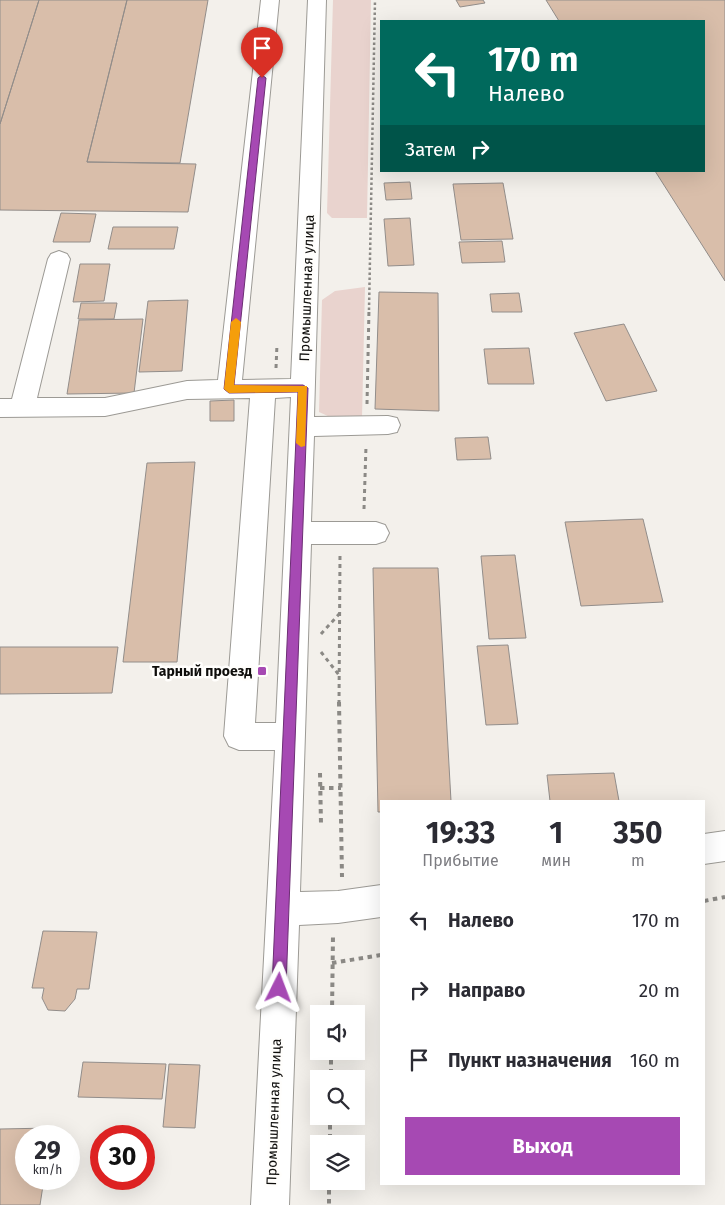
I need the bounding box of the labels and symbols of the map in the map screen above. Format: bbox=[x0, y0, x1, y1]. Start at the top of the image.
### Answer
pin bbox=[241, 27, 283, 78]
street label: Промышленная улица bbox=[296, 214, 318, 362]
place label: Тарный проезд bbox=[152, 663, 252, 680]
marker: Тарный проезд bbox=[256, 665, 268, 677]
position arrow bbox=[252, 961, 304, 1013]
street label: Промышленная улица bbox=[263, 1038, 285, 1186]
speed limit sign: 30 bbox=[90, 1125, 155, 1190]

